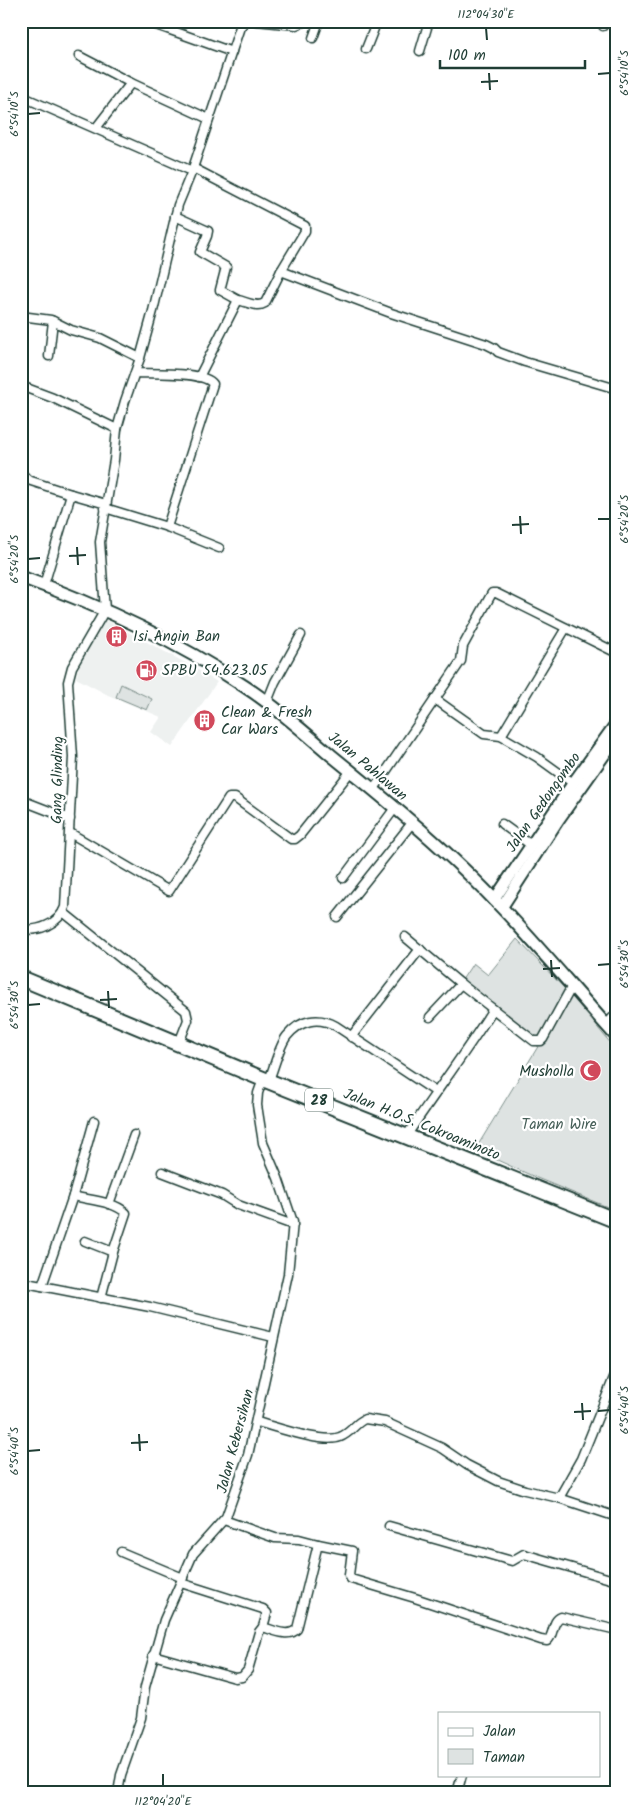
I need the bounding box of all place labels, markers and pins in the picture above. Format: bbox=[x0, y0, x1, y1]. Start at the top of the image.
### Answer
building icon: Isi Angin Ban bbox=[105, 624, 129, 648]
place label: Isi Angin Ban bbox=[133, 625, 220, 649]
fuel station icon: SPBU 54.623.05 bbox=[134, 658, 158, 682]
place label: SPBU 54.623.05 bbox=[162, 659, 268, 683]
place label: Clean & Fresh Car Wars bbox=[221, 701, 312, 742]
building icon: Clean & Fresh Car Wars bbox=[193, 709, 217, 733]
mosque icon: Musholla bbox=[578, 1059, 602, 1083]
place label: Musholla bbox=[519, 1060, 574, 1084]

